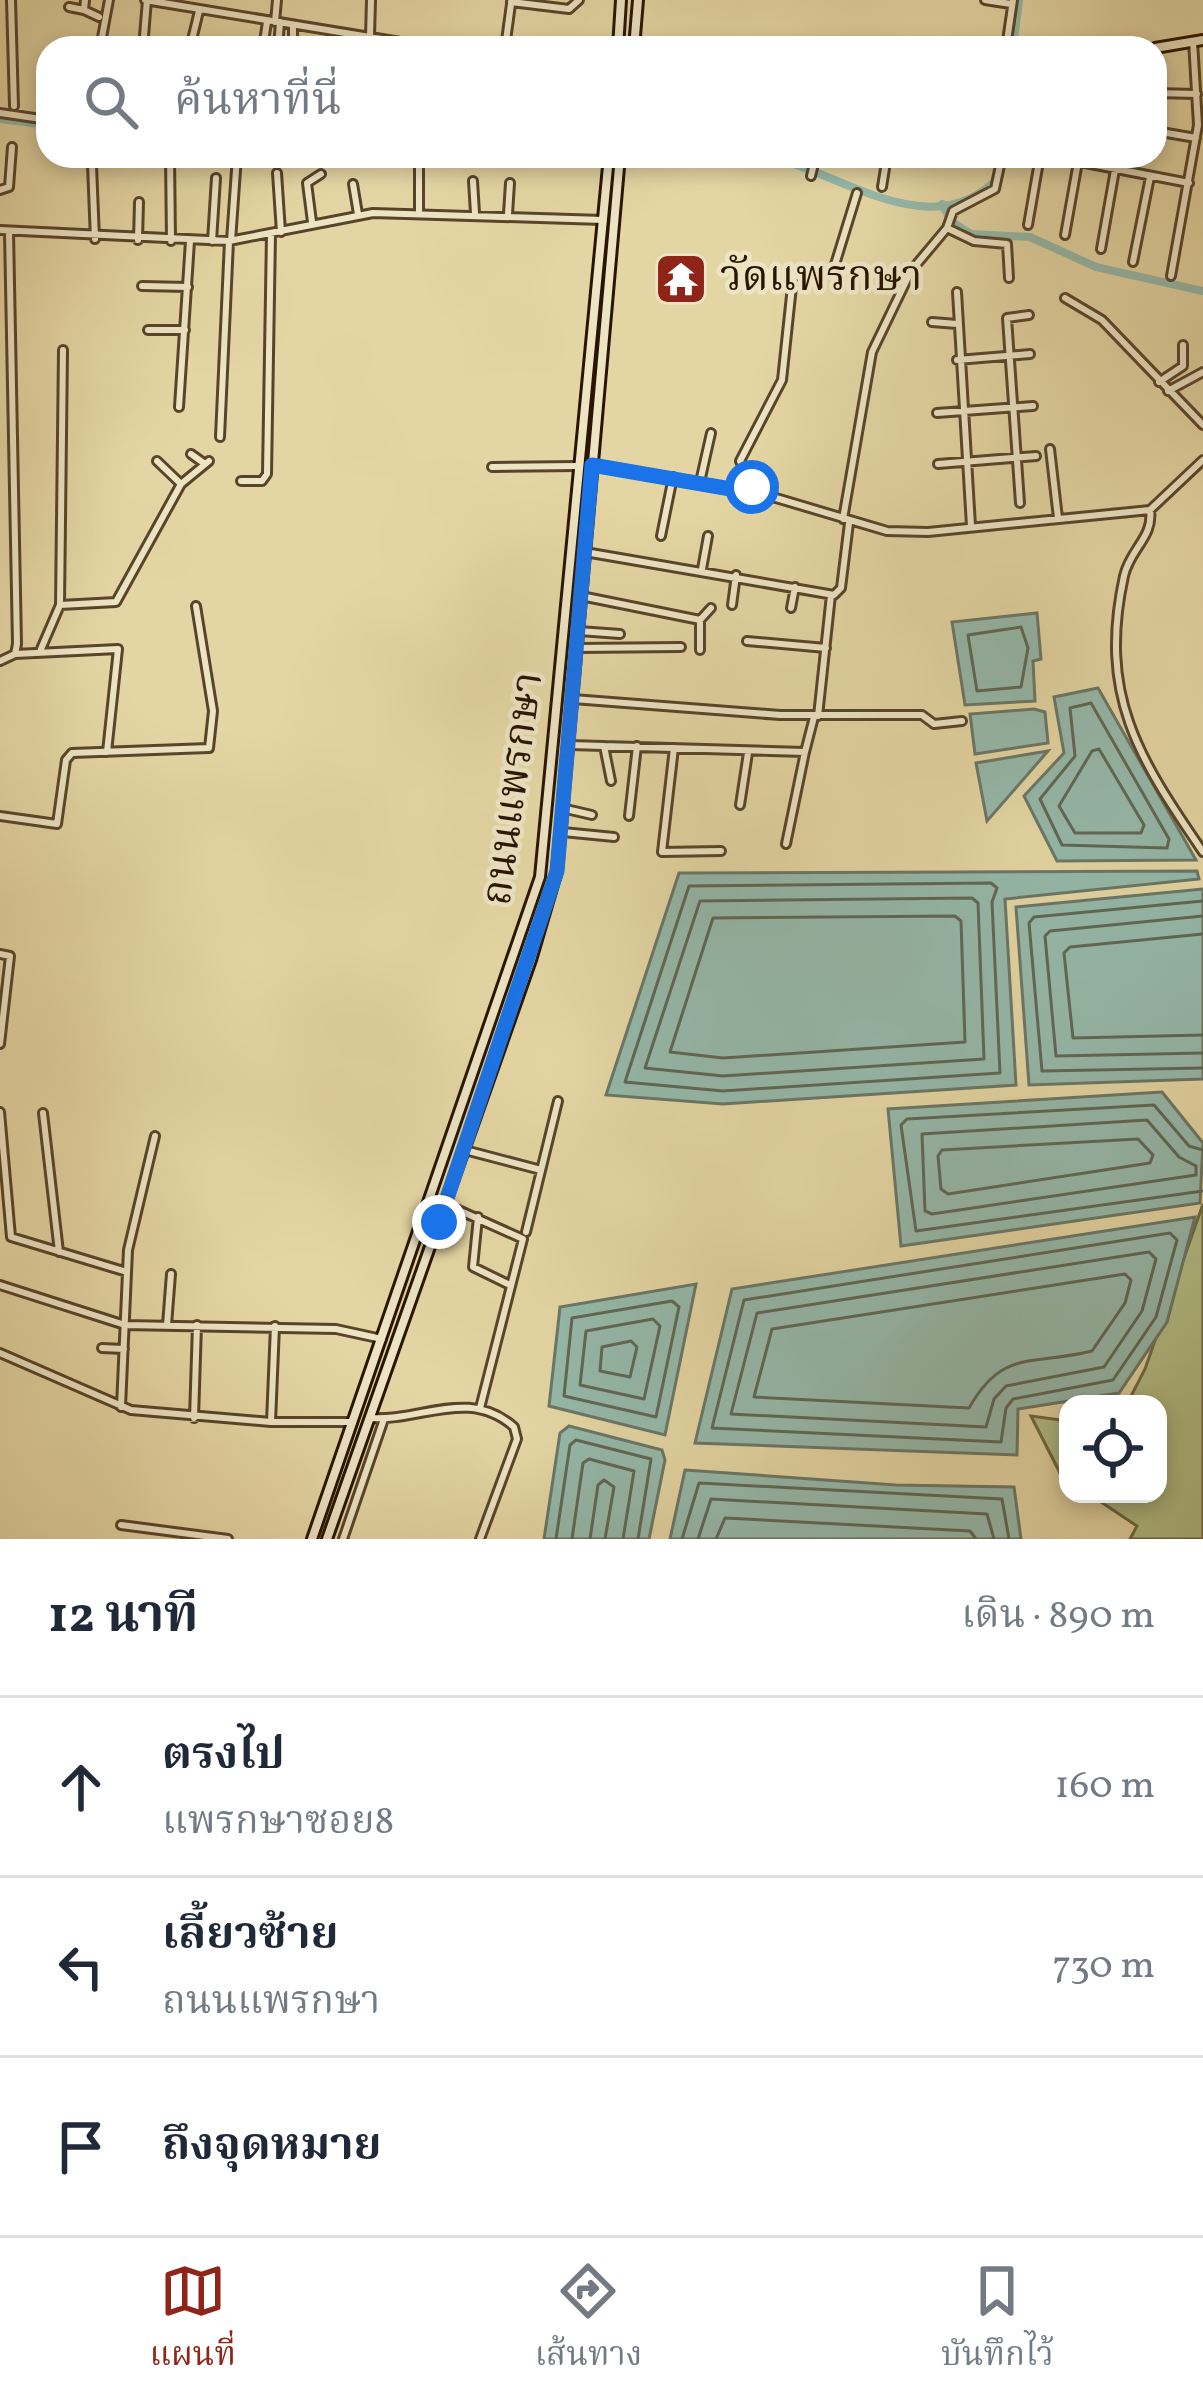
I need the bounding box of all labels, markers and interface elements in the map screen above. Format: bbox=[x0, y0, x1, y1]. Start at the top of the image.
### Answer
search box bbox=[36, 36, 1167, 168]
icon: search bbox=[78, 69, 144, 135]
text: ค้นหาที่นี่ bbox=[174, 71, 342, 134]
place label: วัดแพรกษา bbox=[720, 250, 922, 309]
temple icon: วัดแพรกษา bbox=[653, 251, 709, 307]
route start bbox=[725, 460, 779, 514]
street label: ถนนแพรกษา bbox=[469, 669, 561, 909]
route end bbox=[412, 1195, 466, 1249]
map controls bbox=[1059, 1395, 1167, 1503]
button: locate bbox=[1059, 1395, 1167, 1503]
text: 12 นาที bbox=[48, 1582, 198, 1653]
text: เดิน · 890 m bbox=[961, 1590, 1155, 1644]
text: ตรงไป bbox=[162, 1725, 285, 1788]
icon: ahead bbox=[48, 1754, 114, 1820]
text: 160 m bbox=[1054, 1760, 1155, 1814]
text: แพรกษาซอย8 bbox=[162, 1796, 394, 1850]
text: เลี้ยวซ้าย bbox=[162, 1905, 338, 1968]
icon: left bbox=[48, 1934, 114, 2000]
text: 730 m bbox=[1052, 1940, 1155, 1994]
text: ถนนแพรกษา bbox=[162, 1976, 380, 2030]
icon: arrive bbox=[48, 2114, 114, 2180]
text: ถึงจุดหมาย bbox=[162, 2116, 382, 2179]
tab: แผนที่ bbox=[149, 2258, 236, 2383]
tab: เส้นทาง bbox=[535, 2258, 642, 2383]
tab: บันทึกไว้ bbox=[941, 2258, 1054, 2383]

